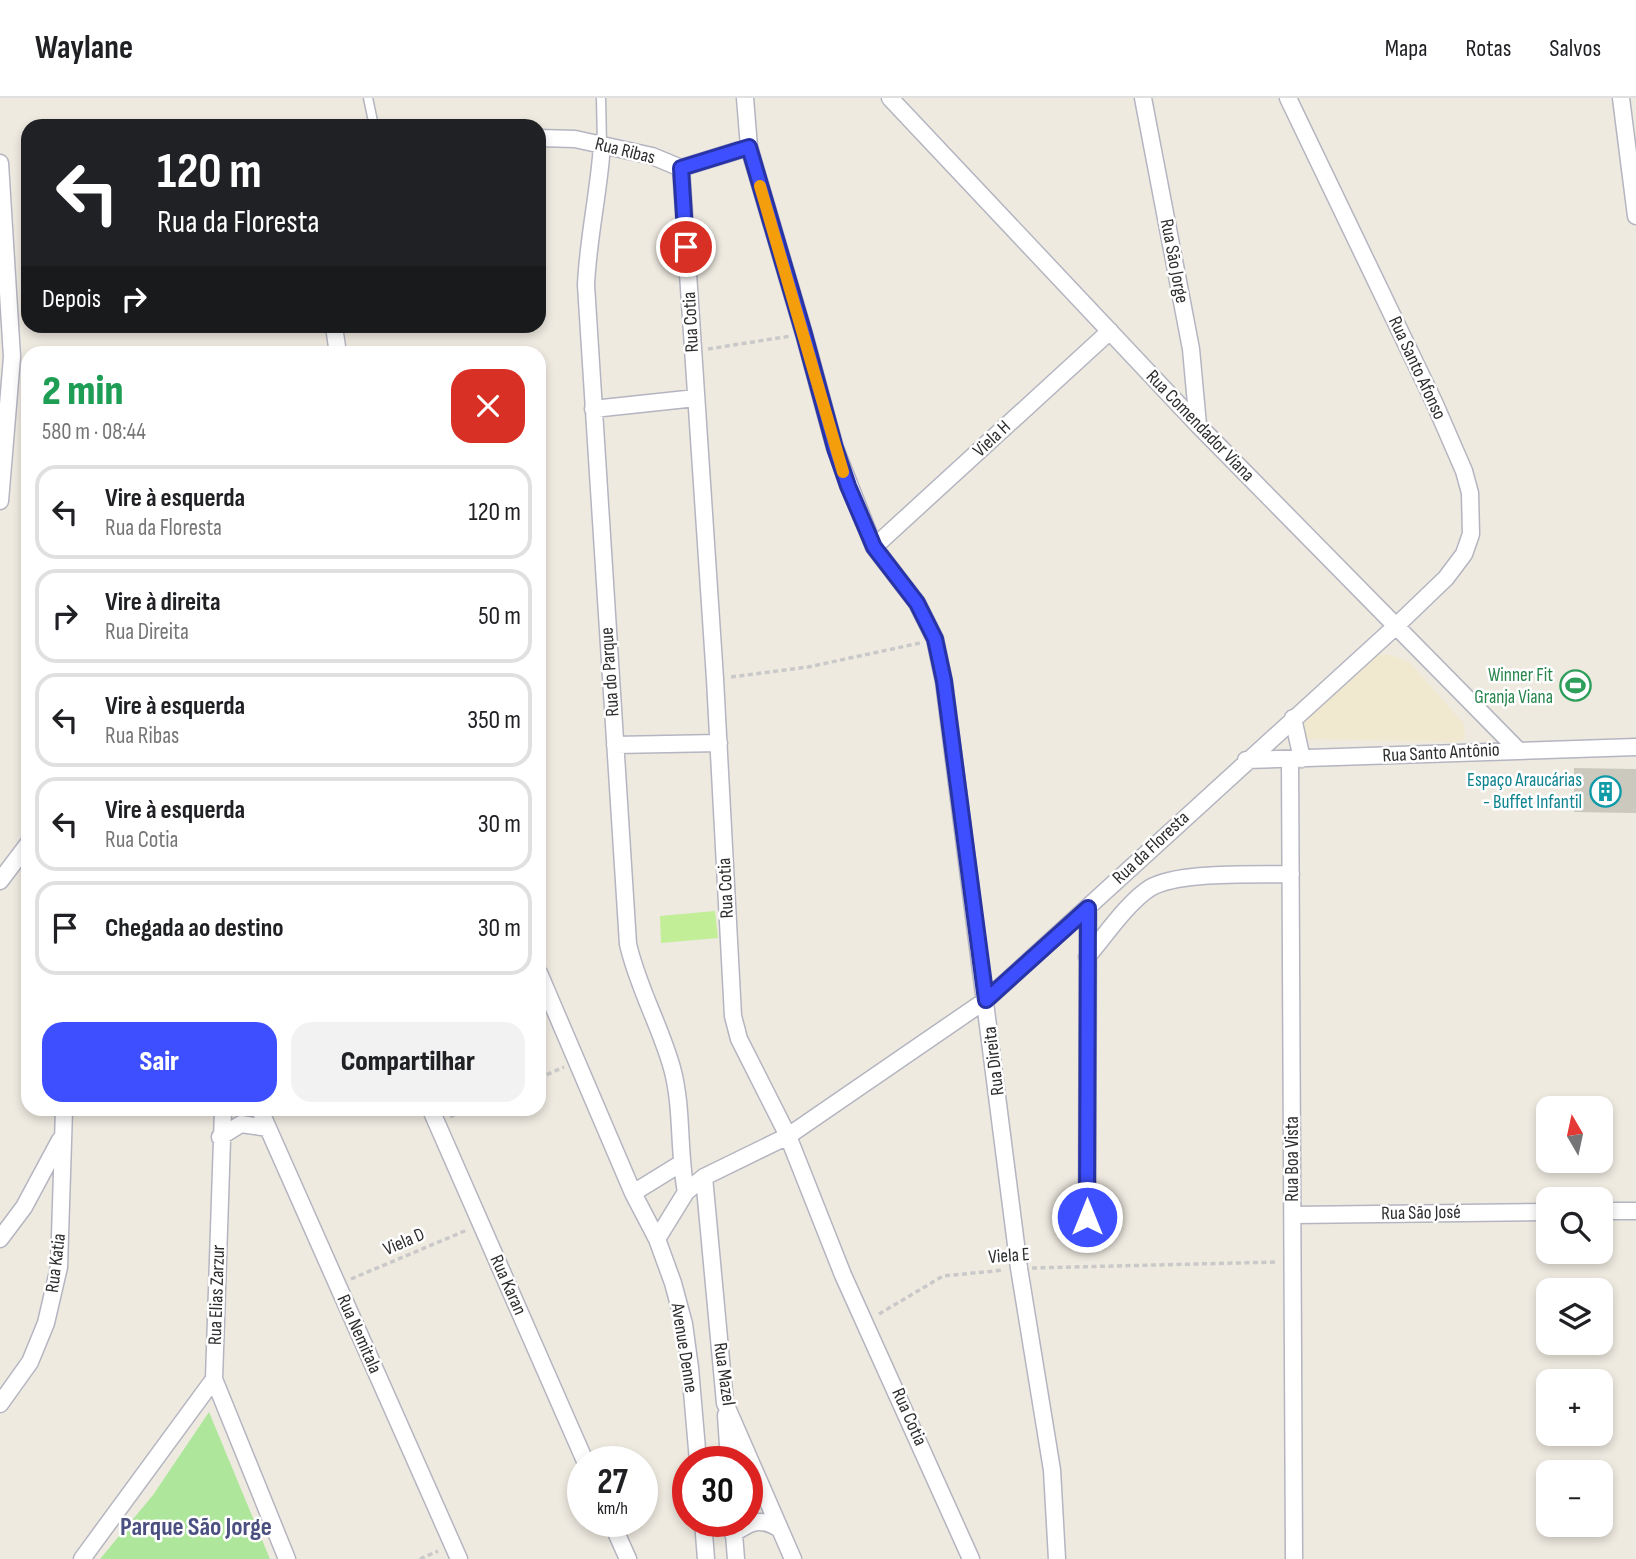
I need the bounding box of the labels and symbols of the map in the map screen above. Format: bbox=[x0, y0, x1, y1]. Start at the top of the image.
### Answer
street label: Rua Ribas bbox=[592, 132, 658, 170]
pin bbox=[656, 217, 716, 277]
street label: Rua São Jorge bbox=[1155, 217, 1193, 305]
street label: Rua Cotia bbox=[678, 291, 704, 353]
street label: Rua Santo Afonso bbox=[1383, 313, 1451, 423]
street label: Rua Comendador Viana bbox=[1141, 365, 1259, 487]
street label: Viela H bbox=[968, 416, 1016, 462]
street label: Rua do Parque bbox=[595, 627, 625, 717]
place label: Winner Fit Granja Viana bbox=[1474, 664, 1553, 709]
sports icon: Winner Fit Granja Viana bbox=[1559, 669, 1593, 703]
street label: Rua Santo Antônio bbox=[1382, 738, 1500, 768]
place label: Espaço Araucárias - Buffet Infantil bbox=[1467, 769, 1582, 814]
building icon: Espaço Araucárias - Buffet Infantil bbox=[1588, 774, 1622, 808]
street label: Rua da Floresta bbox=[1108, 807, 1194, 889]
street label: Rua Cotia bbox=[713, 857, 739, 919]
street label: Rua Direita bbox=[978, 1025, 1010, 1097]
north arrow bbox=[1536, 1096, 1614, 1172]
street label: Rua Boa Vista bbox=[1281, 1116, 1304, 1202]
position arrow bbox=[1050, 1180, 1124, 1254]
street label: Rua São José bbox=[1381, 1201, 1461, 1225]
street label: Viela D bbox=[380, 1223, 428, 1261]
street label: Rua Katia bbox=[41, 1232, 71, 1294]
street label: Viela E bbox=[988, 1243, 1030, 1269]
street label: Rua Elias Zarzur bbox=[204, 1244, 230, 1345]
street label: Rua Karan bbox=[485, 1251, 531, 1319]
street label: Rua Nemitala bbox=[331, 1291, 387, 1377]
street label: Avenue Denne bbox=[665, 1301, 702, 1394]
street label: Rua Mazel bbox=[708, 1341, 740, 1407]
street label: Rua Cotia bbox=[886, 1385, 932, 1449]
speed limit sign: 30 bbox=[672, 1446, 763, 1537]
district label: Parque São Jorge bbox=[120, 1512, 272, 1543]

